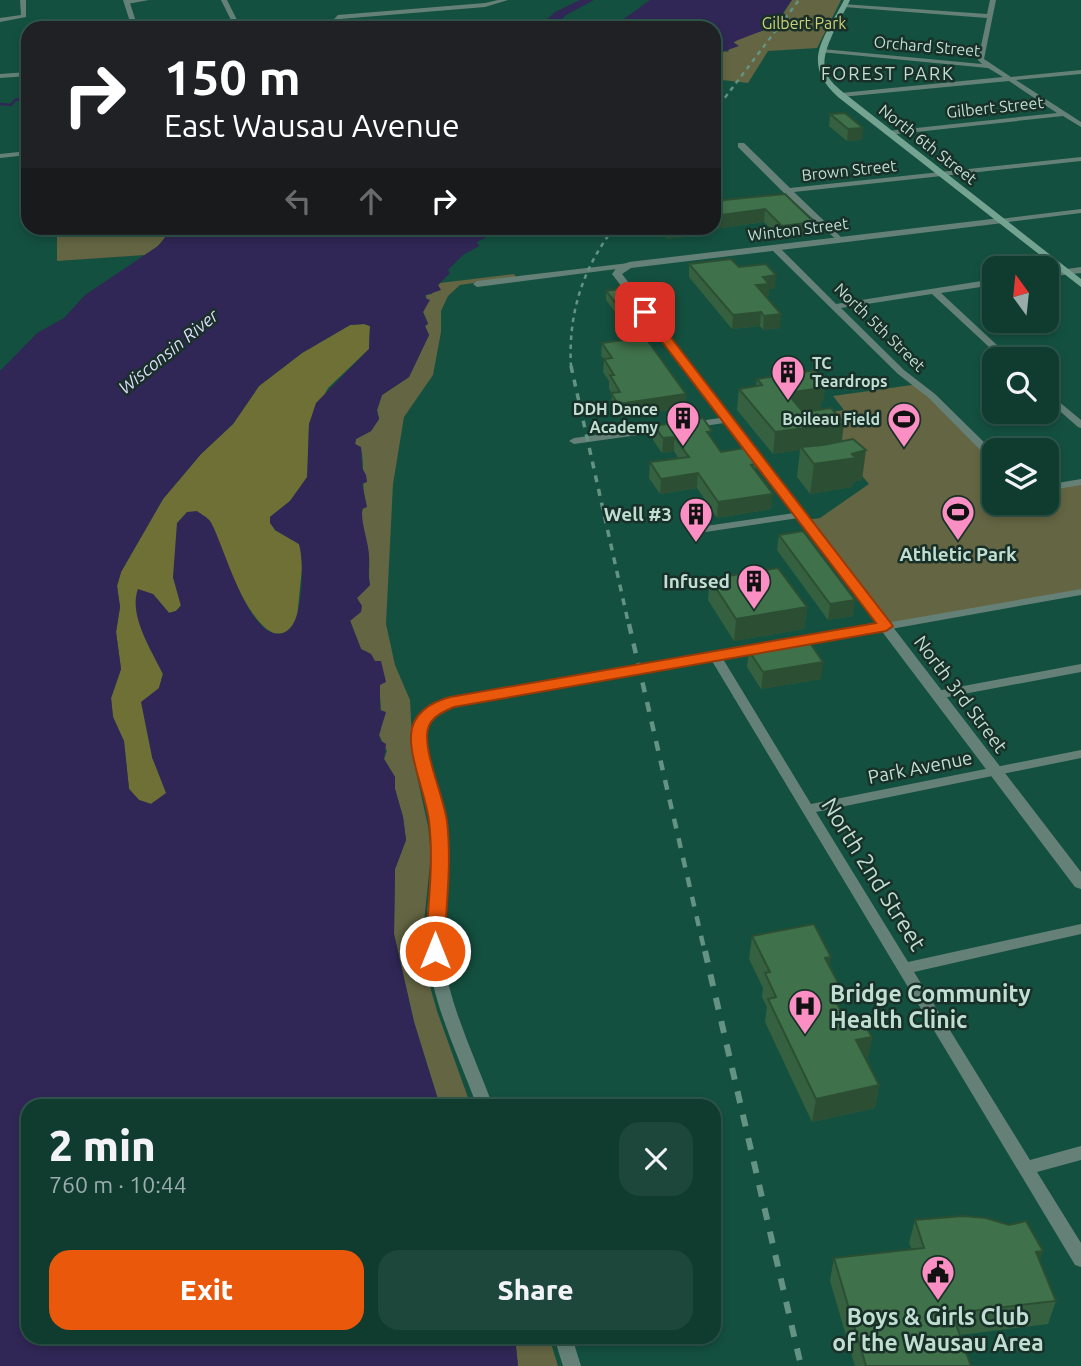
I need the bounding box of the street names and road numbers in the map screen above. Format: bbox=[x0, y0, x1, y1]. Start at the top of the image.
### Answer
street label: Orchard Street bbox=[873, 32, 982, 60]
street label: Gilbert Street bbox=[946, 93, 1045, 121]
street label: North 6th Street bbox=[876, 100, 981, 188]
street label: Brown Street bbox=[801, 156, 898, 184]
street label: Winton Street bbox=[747, 214, 850, 244]
street label: North 5th Street bbox=[831, 279, 929, 375]
street label: North 3rd Street bbox=[910, 631, 1013, 757]
street label: Park Avenue bbox=[866, 746, 974, 788]
street label: North 2nd Street bbox=[817, 793, 931, 955]

